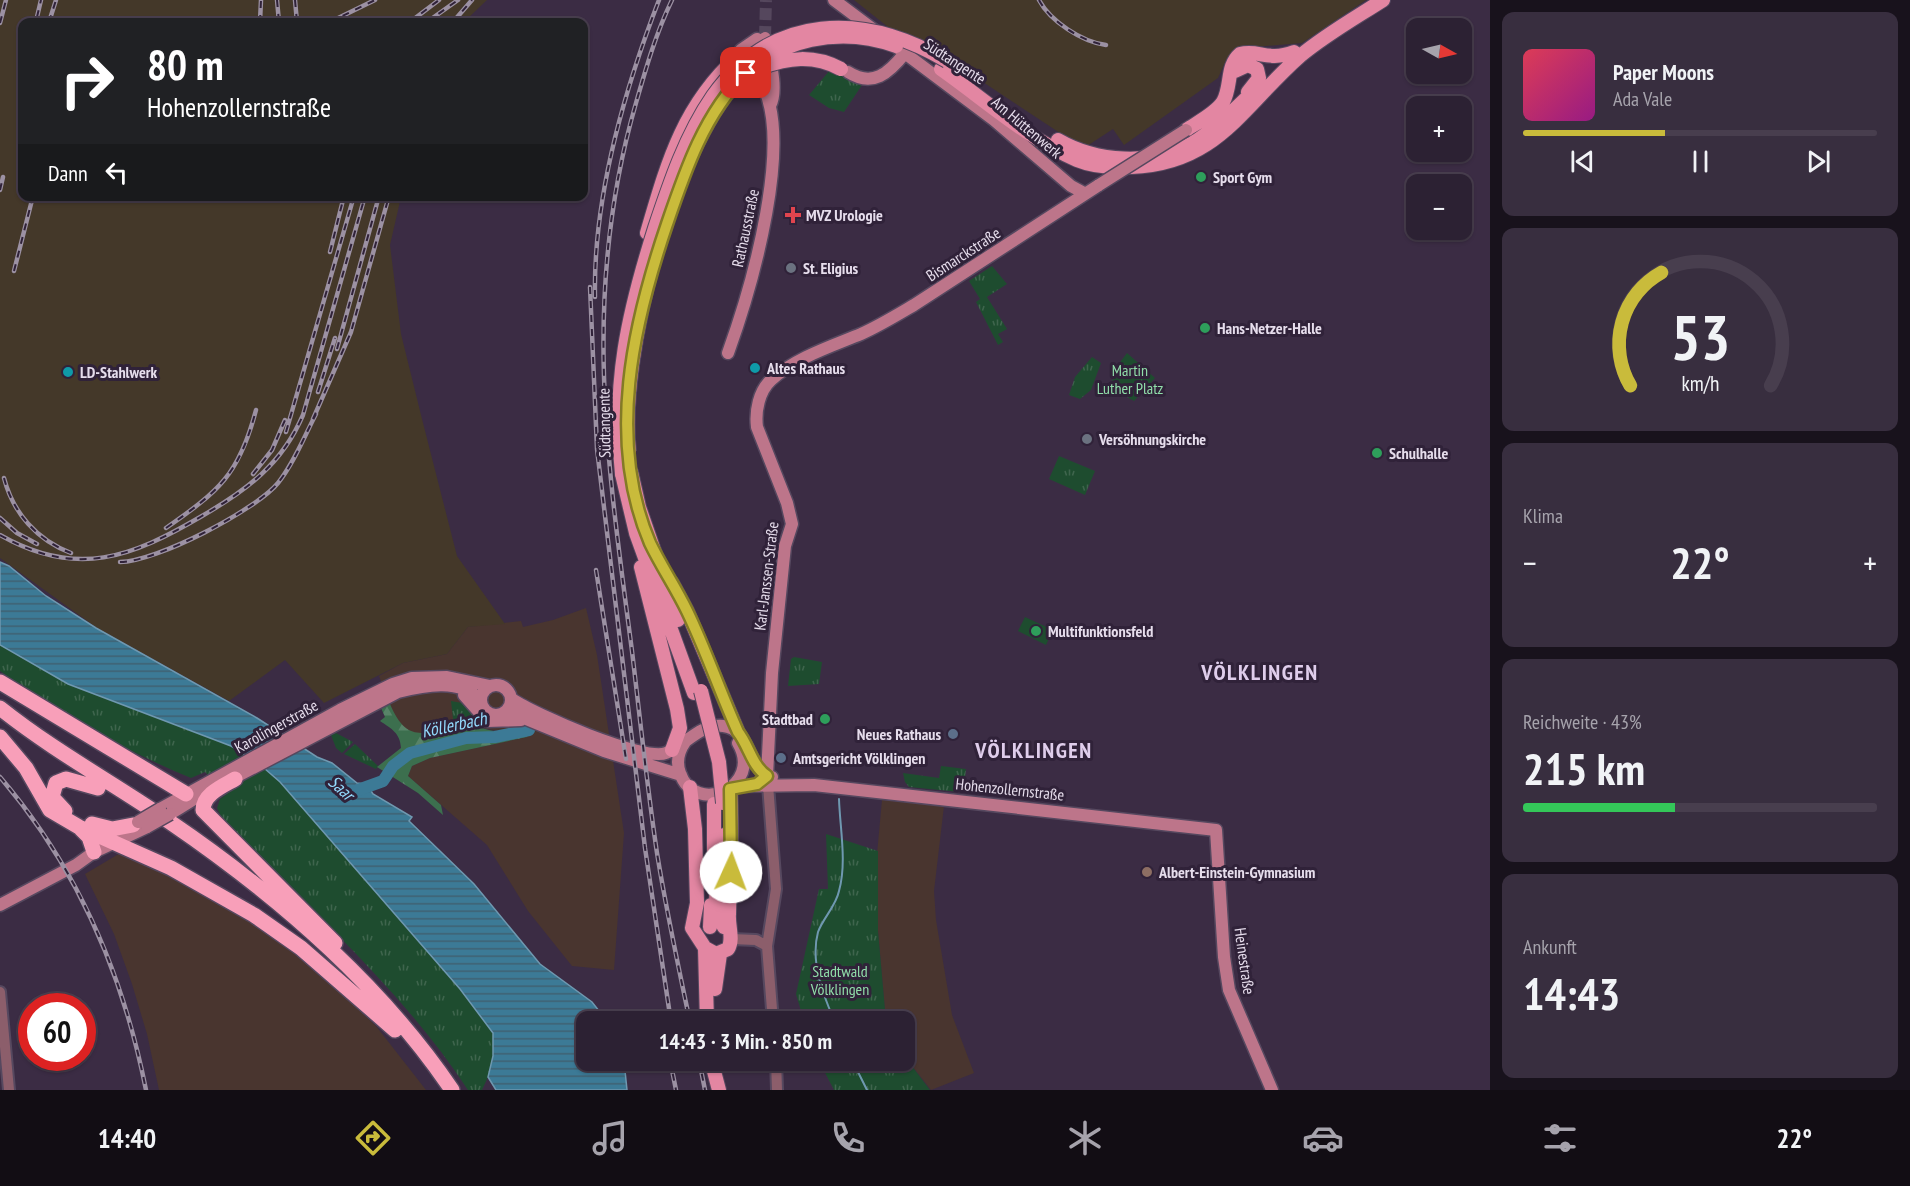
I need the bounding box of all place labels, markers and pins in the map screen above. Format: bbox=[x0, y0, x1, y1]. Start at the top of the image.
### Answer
pin bbox=[720, 47, 771, 98]
place label: Sport Gym bbox=[1213, 167, 1272, 187]
marker: Sport Gym bbox=[1194, 170, 1208, 184]
place label: MVZ Urologie bbox=[806, 205, 883, 225]
marker: MVZ Urologie bbox=[784, 206, 802, 224]
place label: St. Eligius bbox=[803, 258, 859, 278]
marker: St. Eligius bbox=[784, 261, 798, 275]
place label: Hans-Netzer-Halle bbox=[1217, 318, 1322, 338]
marker: Hans-Netzer-Halle bbox=[1198, 321, 1212, 335]
place label: Altes Rathaus bbox=[766, 358, 846, 378]
marker: Altes Rathaus bbox=[748, 361, 762, 375]
place label: LD-Stahlwerk bbox=[80, 362, 157, 382]
marker: LD-Stahlwerk bbox=[61, 365, 75, 379]
place label: Versöhnungskirche bbox=[1098, 429, 1206, 449]
marker: Versöhnungskirche bbox=[1080, 432, 1094, 446]
place label: Schulhalle bbox=[1389, 443, 1448, 463]
marker: Schulhalle bbox=[1370, 446, 1384, 460]
place label: Multifunktionsfeld bbox=[1048, 621, 1153, 641]
marker: Multifunktionsfeld bbox=[1029, 624, 1043, 638]
place label: Stadtbad bbox=[762, 709, 813, 729]
marker: Stadtbad bbox=[818, 712, 832, 726]
place label: Neues Rathaus bbox=[857, 724, 941, 744]
marker: Neues Rathaus bbox=[946, 727, 960, 741]
place label: Amtsgericht Völklingen bbox=[792, 748, 926, 768]
marker: Amtsgericht Völklingen bbox=[774, 751, 788, 765]
place label: Albert-Einstein-Gymnasium bbox=[1158, 862, 1315, 882]
marker: Albert-Einstein-Gymnasium bbox=[1140, 865, 1154, 879]

